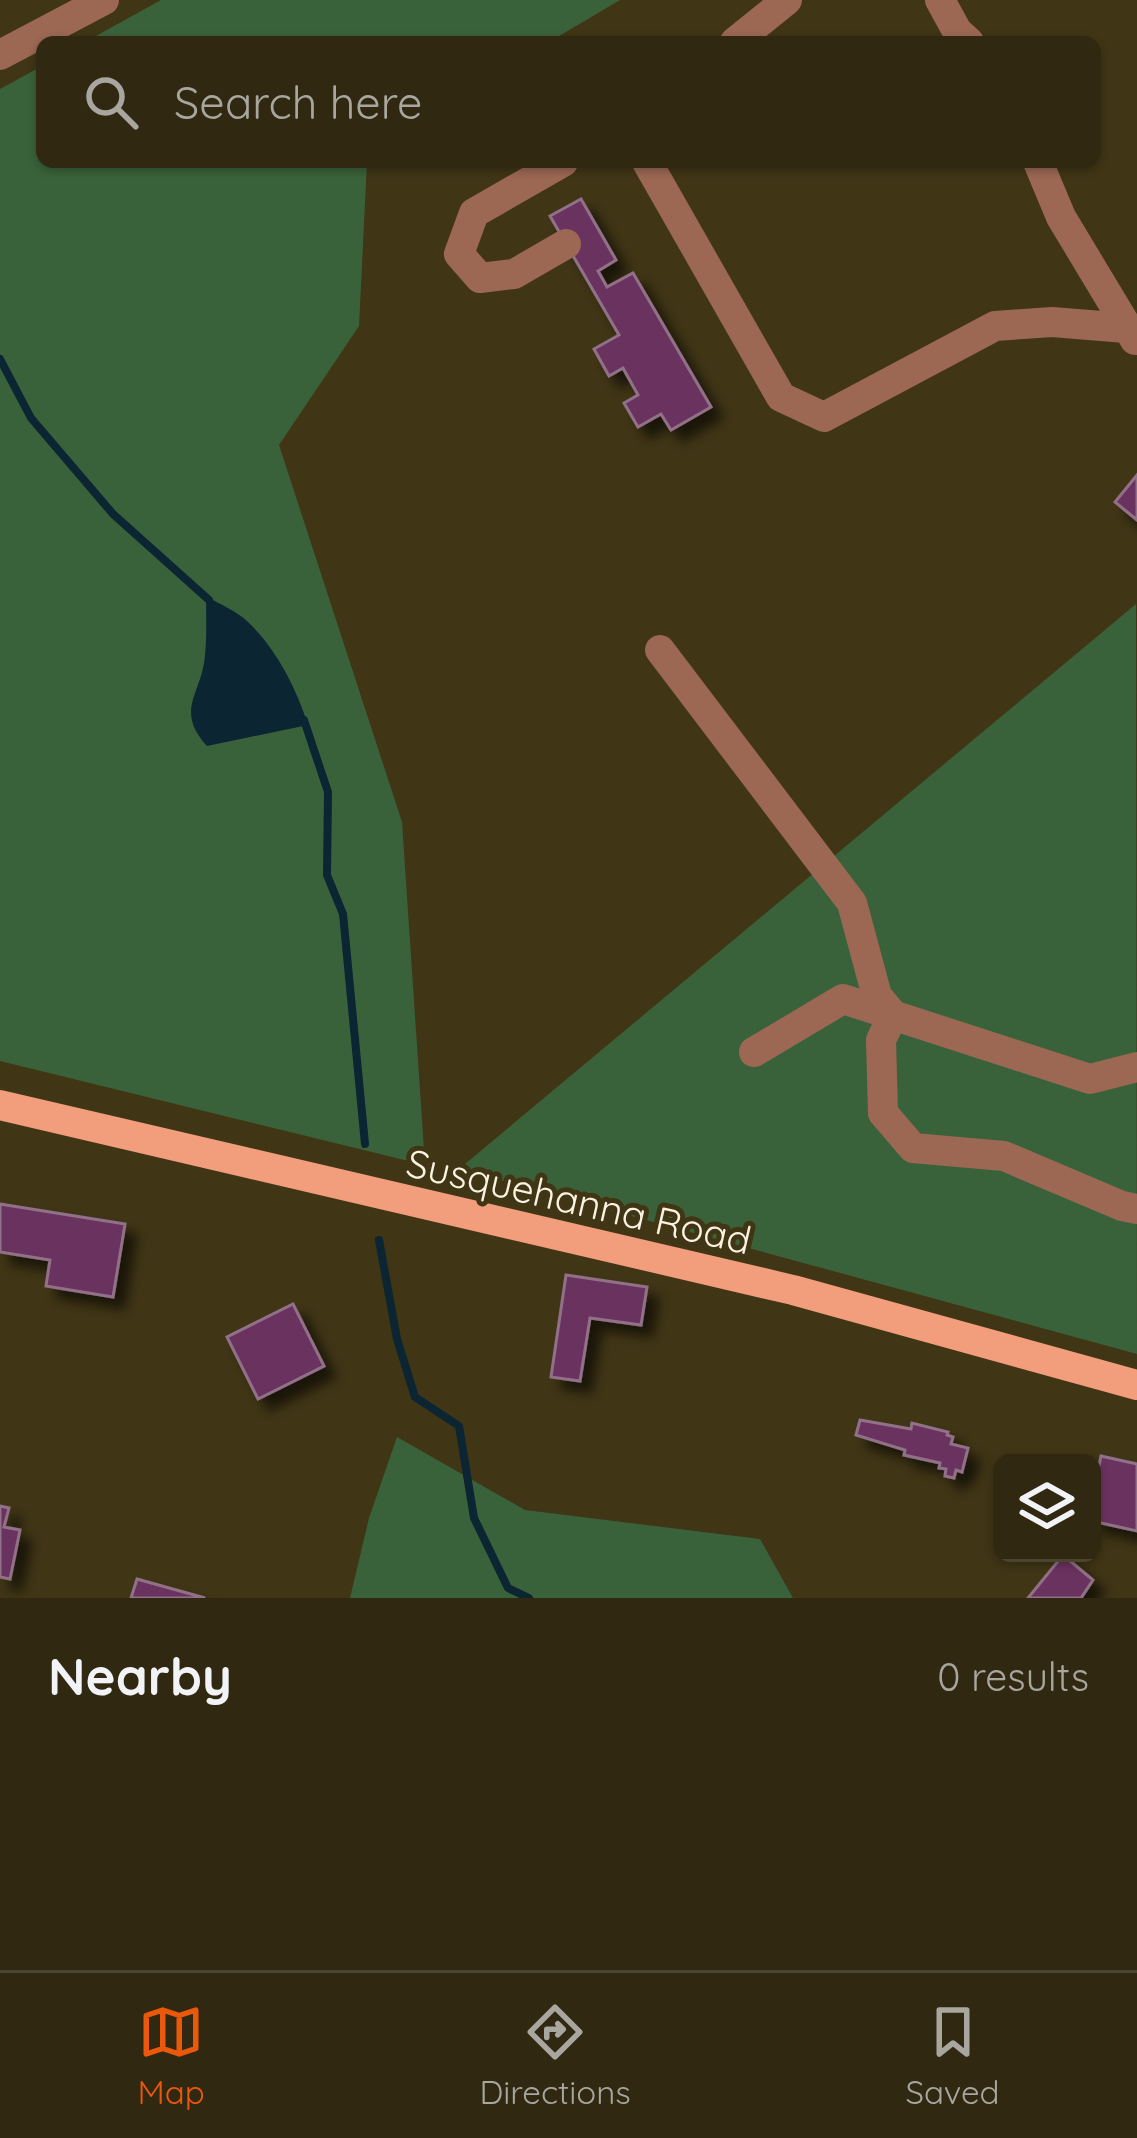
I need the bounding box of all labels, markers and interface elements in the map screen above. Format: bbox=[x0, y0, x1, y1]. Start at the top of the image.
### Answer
search box bbox=[36, 36, 1101, 168]
icon: search bbox=[78, 69, 144, 135]
text: Search here bbox=[174, 74, 422, 130]
street label: Susquehanna Road bbox=[402, 1138, 756, 1264]
map controls bbox=[993, 1454, 1101, 1562]
button: layers bbox=[993, 1454, 1101, 1562]
text: Nearby bbox=[48, 1644, 232, 1708]
text: 0 results bbox=[937, 1652, 1089, 1701]
tab: Map bbox=[137, 1999, 205, 2112]
tab: Directions bbox=[479, 1999, 631, 2112]
tab: Saved bbox=[906, 1999, 1000, 2112]

